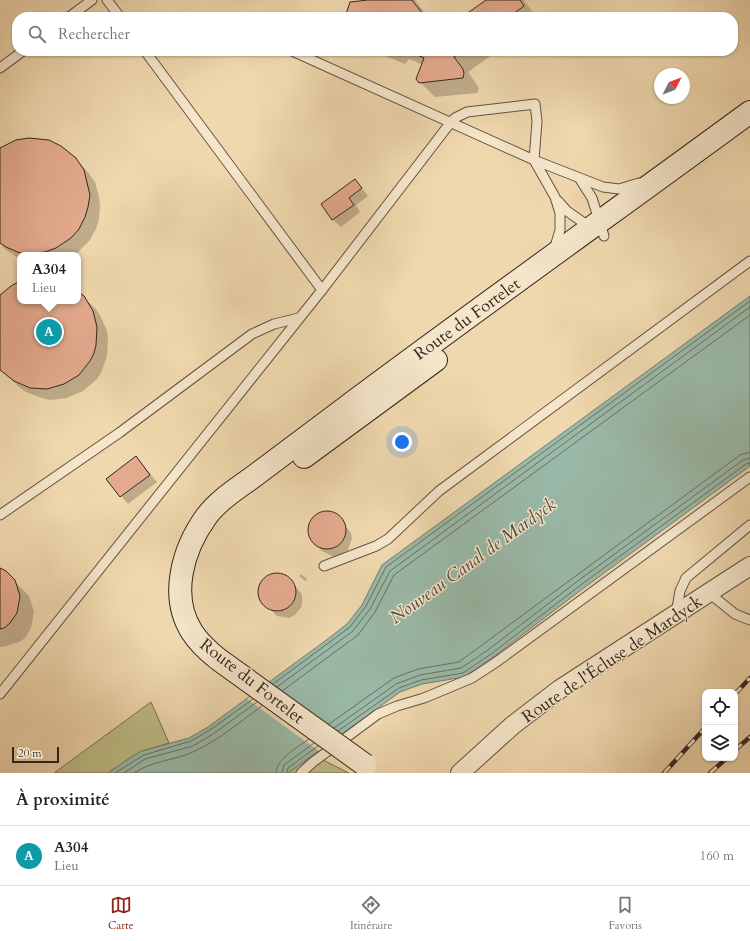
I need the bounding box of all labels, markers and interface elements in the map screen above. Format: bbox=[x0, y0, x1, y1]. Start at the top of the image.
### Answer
search box bbox=[12, 12, 738, 56]
icon: search bbox=[26, 23, 48, 45]
text: Rechercher bbox=[58, 24, 130, 44]
north arrow bbox=[654, 68, 690, 104]
popup bbox=[17, 252, 81, 304]
text: A304 bbox=[32, 259, 66, 279]
street label: Route du Fortelet bbox=[409, 272, 525, 365]
text: Lieu bbox=[32, 279, 56, 297]
pin: A bbox=[36, 317, 62, 347]
your location bbox=[392, 432, 412, 452]
water label: Nouveau Canal de Mardyck bbox=[385, 492, 561, 630]
street label: Route de l'Écluse de Mardyck bbox=[517, 589, 708, 728]
street label: Route du Fortelet bbox=[195, 633, 309, 729]
map controls bbox=[702, 689, 738, 761]
button: locate bbox=[702, 689, 738, 725]
button: layers bbox=[702, 725, 738, 761]
scale bar bbox=[12, 745, 59, 764]
text: 20 m bbox=[18, 746, 42, 761]
text: À proximité bbox=[16, 788, 110, 811]
text: A304 bbox=[54, 837, 88, 857]
text: A bbox=[24, 847, 34, 865]
text: 160 m bbox=[700, 847, 734, 865]
text: Lieu bbox=[54, 857, 79, 875]
tab: Carte bbox=[108, 894, 134, 933]
tab: Itinéraire bbox=[350, 894, 392, 933]
tab: Favoris bbox=[609, 894, 642, 933]

